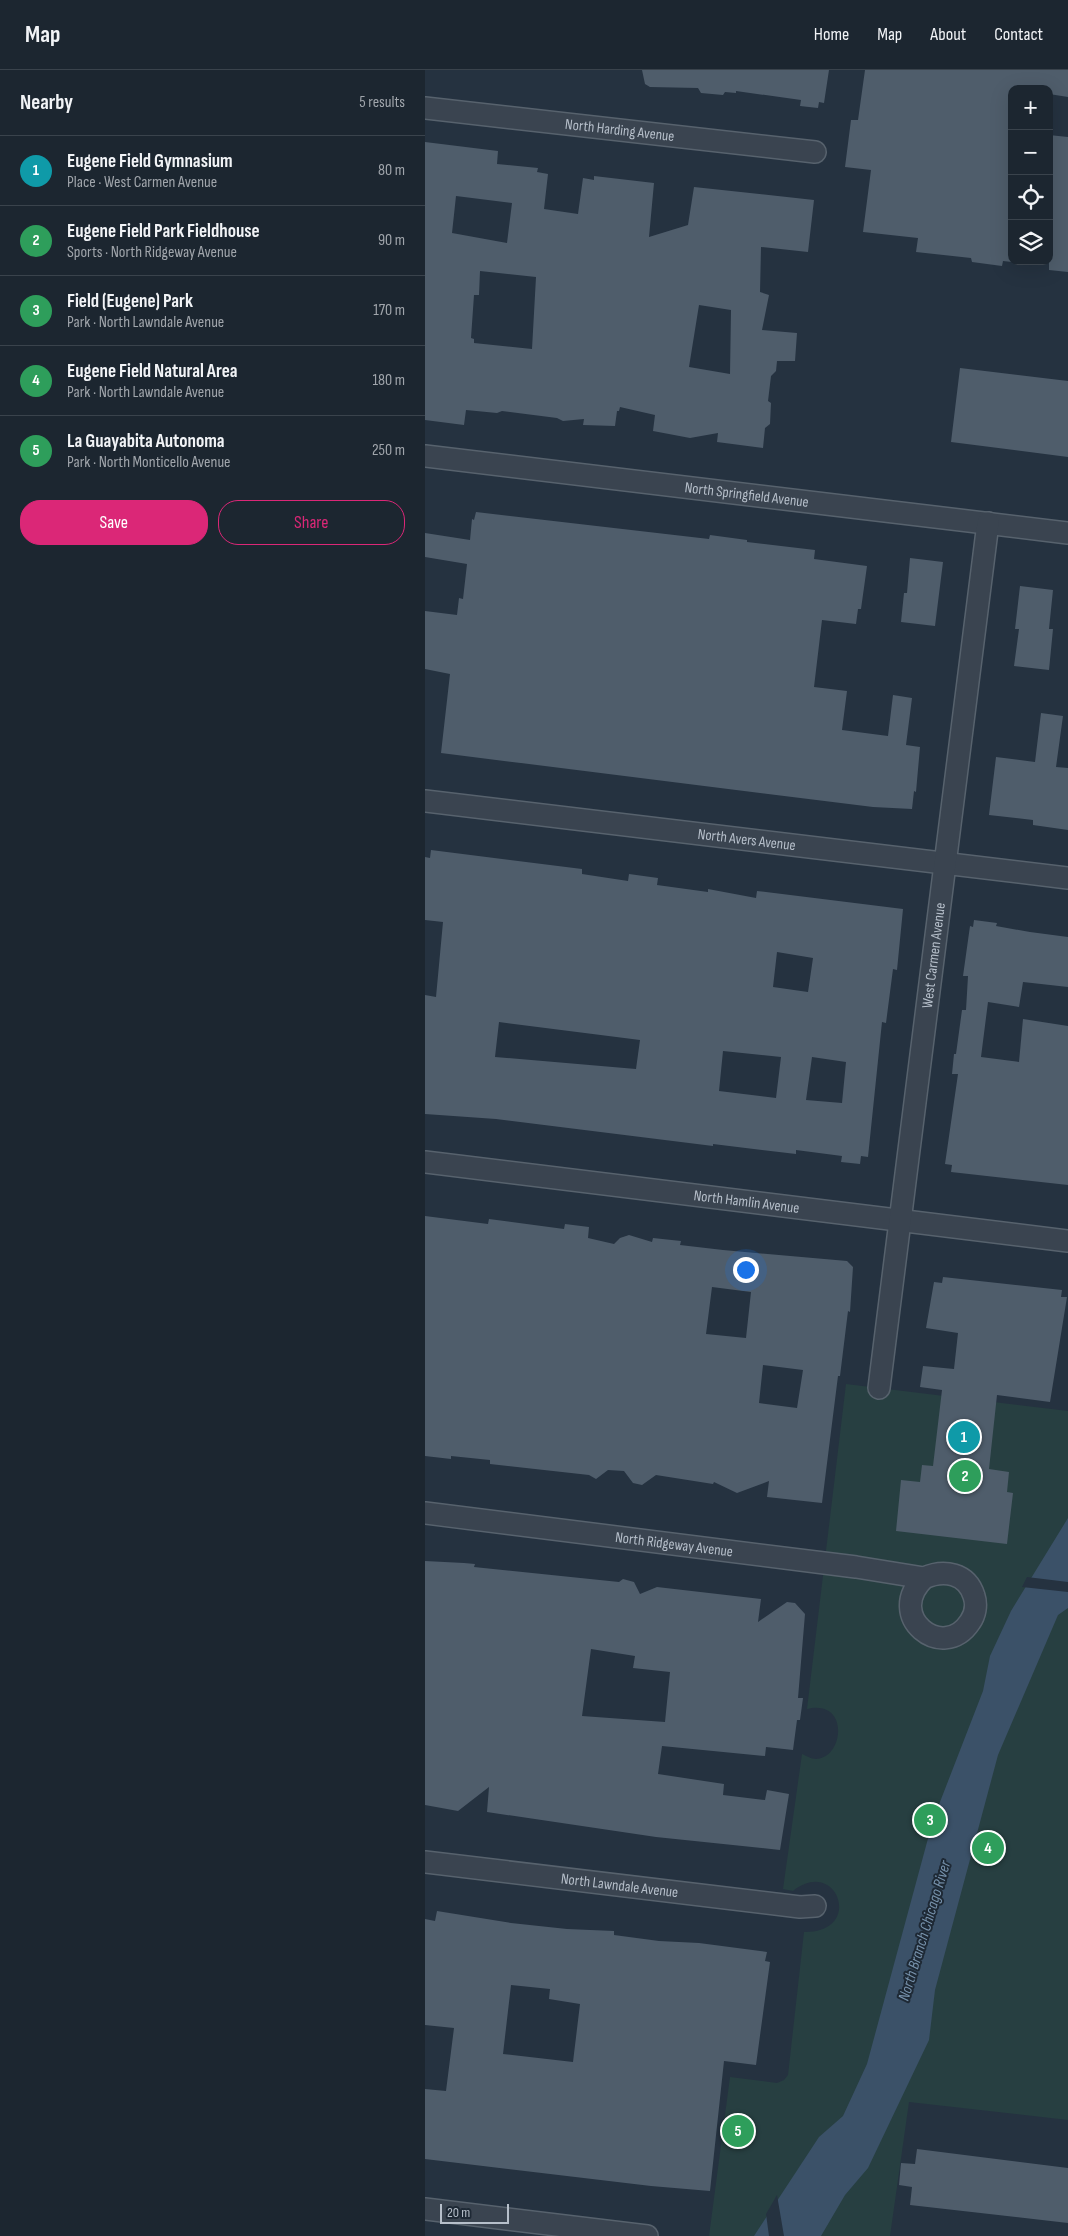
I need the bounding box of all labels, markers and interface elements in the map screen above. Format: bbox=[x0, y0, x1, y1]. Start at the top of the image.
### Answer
text: Map bbox=[25, 20, 60, 49]
text: Home bbox=[814, 24, 849, 45]
text: Map bbox=[877, 24, 902, 45]
text: About bbox=[930, 24, 966, 45]
text: Contact bbox=[994, 24, 1043, 45]
map controls bbox=[1008, 85, 1053, 265]
button: + bbox=[1008, 85, 1053, 130]
text: Nearby bbox=[20, 90, 73, 115]
text: 5 results bbox=[359, 93, 405, 112]
street label: North Harding Avenue bbox=[564, 114, 675, 146]
button: − bbox=[1008, 130, 1053, 175]
text: Eugene Field Gymnasium bbox=[67, 150, 233, 173]
text: 1 bbox=[33, 161, 39, 180]
text: 80 m bbox=[378, 161, 405, 180]
text: Place · West Carmen Avenue bbox=[67, 173, 217, 192]
button: locate bbox=[1008, 175, 1053, 220]
text: Eugene Field Park Fieldhouse bbox=[67, 220, 260, 243]
button: layers bbox=[1008, 220, 1053, 265]
text: 2 bbox=[32, 231, 40, 250]
text: 90 m bbox=[378, 231, 405, 250]
text: Sports · North Ridgeway Avenue bbox=[67, 243, 237, 262]
text: Field (Eugene) Park bbox=[67, 290, 193, 313]
text: 3 bbox=[32, 301, 40, 320]
text: 170 m bbox=[373, 301, 405, 320]
text: Park · North Lawndale Avenue bbox=[67, 313, 224, 332]
text: Eugene Field Natural Area bbox=[67, 360, 238, 383]
text: 4 bbox=[32, 371, 40, 390]
text: 180 m bbox=[372, 371, 405, 390]
text: Park · North Lawndale Avenue bbox=[67, 383, 224, 402]
text: La Guayabita Autonoma bbox=[67, 430, 225, 453]
text: 5 bbox=[32, 441, 40, 460]
text: 250 m bbox=[372, 441, 405, 460]
text: Park · North Monticello Avenue bbox=[67, 453, 231, 472]
street label: North Springfield Avenue bbox=[684, 478, 810, 511]
button: Save bbox=[20, 500, 208, 545]
button: Share bbox=[218, 500, 405, 545]
street label: North Avers Avenue bbox=[697, 824, 797, 855]
street label: West Carmen Avenue bbox=[917, 902, 950, 1009]
street label: North Hamlin Avenue bbox=[693, 1186, 800, 1217]
your location bbox=[733, 1257, 759, 1283]
pin: 1 bbox=[948, 1418, 980, 1456]
pin: 2 bbox=[949, 1457, 981, 1495]
street label: North Ridgeway Avenue bbox=[614, 1527, 734, 1561]
pin: 3 bbox=[914, 1801, 946, 1839]
pin: 4 bbox=[972, 1829, 1004, 1867]
water label: North Branch Chicago River bbox=[895, 1858, 955, 2003]
street label: North Lawndale Avenue bbox=[560, 1869, 679, 1902]
pin: 5 bbox=[722, 2112, 754, 2150]
scale bar bbox=[440, 2201, 509, 2224]
text: 20 m bbox=[447, 2204, 470, 2221]

